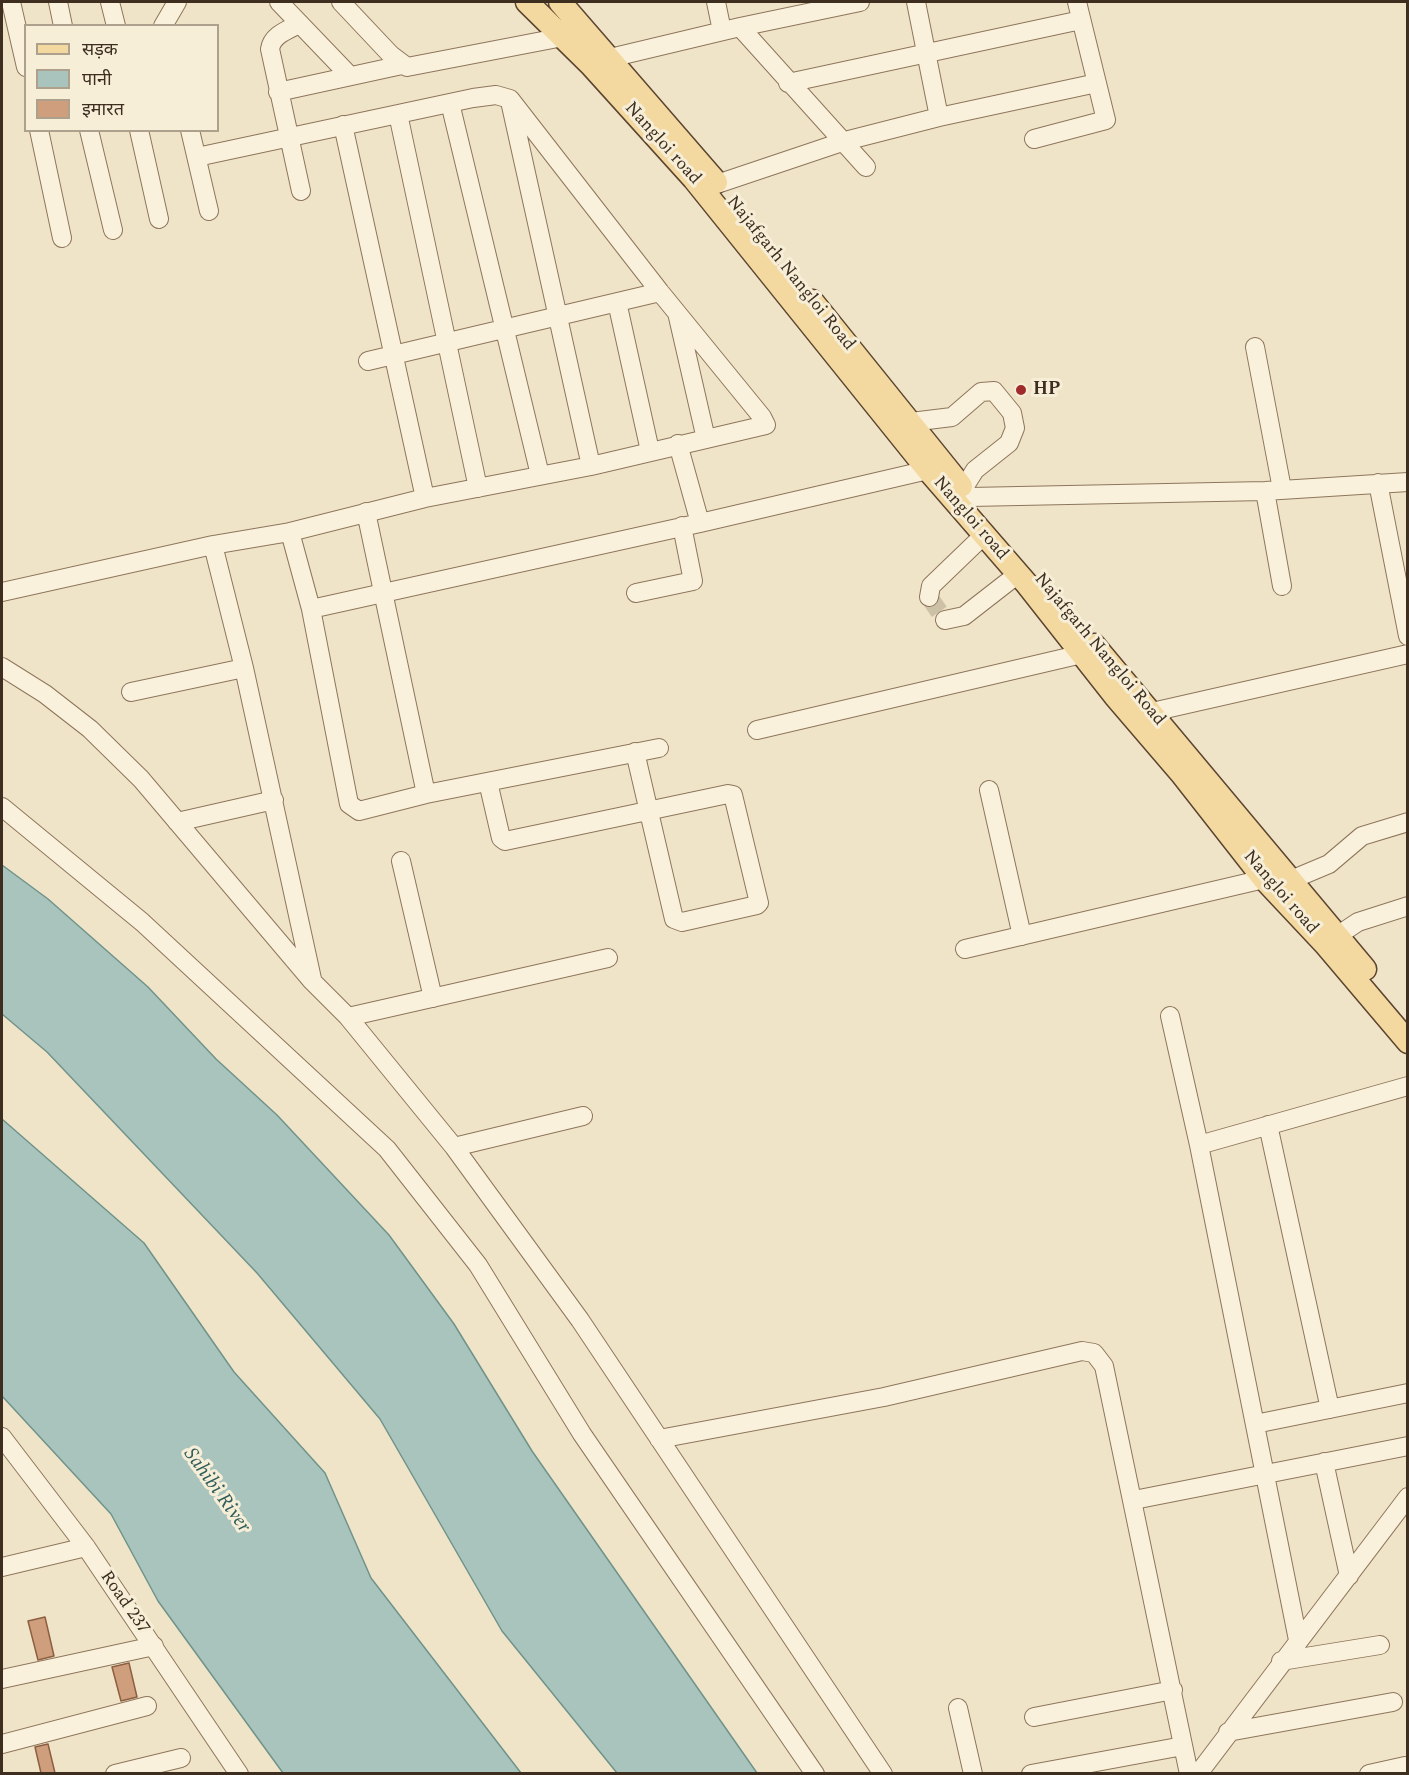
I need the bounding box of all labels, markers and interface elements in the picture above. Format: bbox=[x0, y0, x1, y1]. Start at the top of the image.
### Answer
legend bbox=[24, 24, 219, 132]
text: सड़क bbox=[82, 36, 118, 63]
text: पानी bbox=[82, 66, 112, 93]
text: इमारत bbox=[82, 96, 124, 123]
street label: Nangloi road bbox=[619, 98, 705, 190]
street label: Najafgarh Nangloi Road bbox=[721, 192, 859, 356]
place label: HP bbox=[1033, 379, 1060, 401]
marker: HP bbox=[1014, 383, 1028, 397]
street label: Nangloi road bbox=[928, 473, 1012, 565]
street label: Najafgarh Nangloi Road bbox=[1029, 569, 1169, 731]
street label: Nangloi road bbox=[1238, 847, 1322, 939]
water label: Sahibi River bbox=[177, 1444, 255, 1538]
street label: Road 237 bbox=[94, 1567, 154, 1639]

